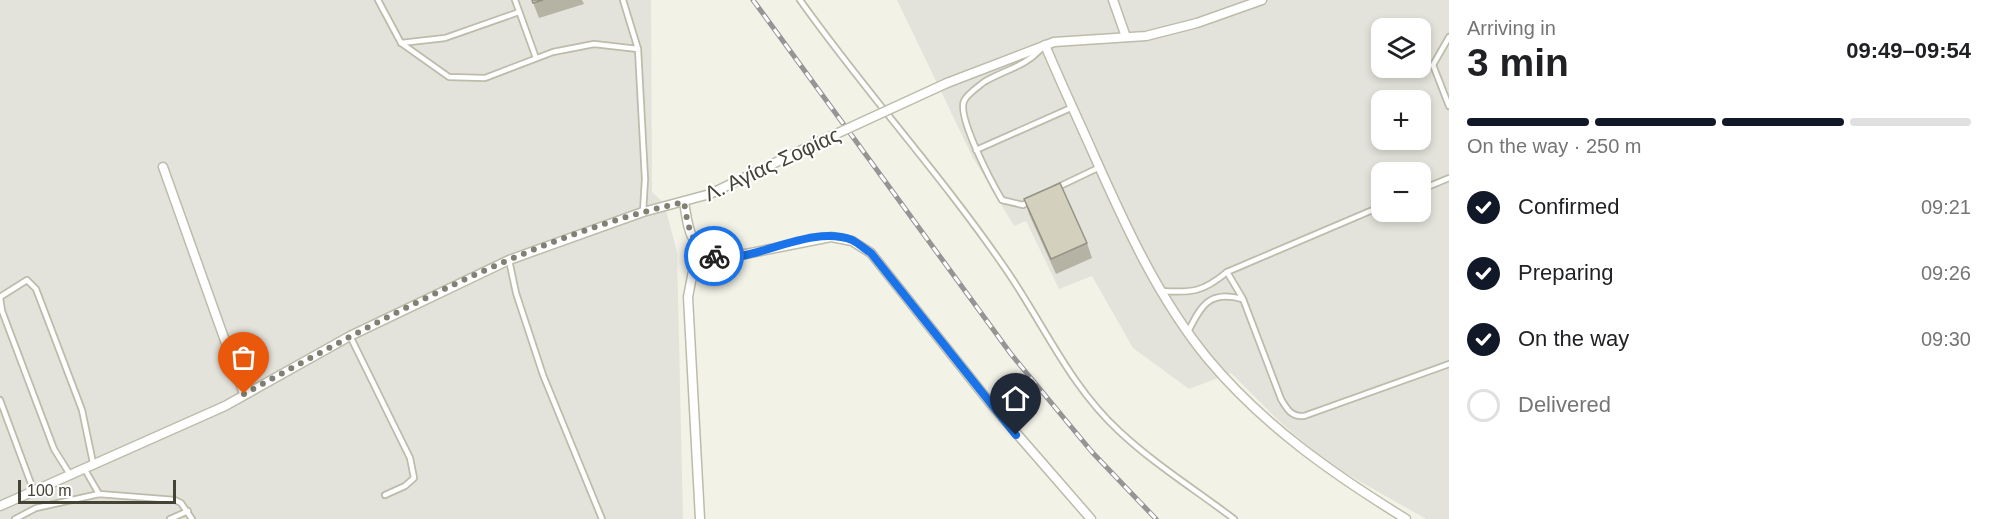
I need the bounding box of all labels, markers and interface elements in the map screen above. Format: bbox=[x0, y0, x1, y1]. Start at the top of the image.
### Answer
text: Arriving in bbox=[1467, 17, 1556, 39]
map controls bbox=[1371, 18, 1431, 222]
button: layers bbox=[1371, 18, 1431, 78]
text: 09:49–09:54 bbox=[1846, 38, 1971, 63]
text: 3 min bbox=[1467, 41, 1569, 84]
button: + bbox=[1371, 90, 1431, 150]
street label: Λ. Αγίας Σοφίας bbox=[701, 123, 843, 205]
text: On the way · 250 m bbox=[1467, 135, 1642, 157]
button: − bbox=[1371, 162, 1431, 222]
icon: check bbox=[1467, 191, 1500, 224]
text: Confirmed bbox=[1518, 194, 1619, 219]
text: 09:21 bbox=[1921, 196, 1971, 218]
courier bbox=[684, 226, 744, 286]
icon: bike bbox=[698, 240, 731, 273]
icon: check bbox=[1467, 257, 1500, 290]
text: Preparing bbox=[1518, 260, 1613, 285]
text: 09:26 bbox=[1921, 262, 1971, 284]
icon: check bbox=[1467, 323, 1500, 356]
text: On the way bbox=[1518, 326, 1629, 351]
text: 09:30 bbox=[1921, 328, 1971, 350]
pin bbox=[218, 332, 269, 394]
icon: bag bbox=[227, 341, 260, 374]
pin bbox=[990, 373, 1041, 435]
icon: home bbox=[999, 382, 1032, 415]
text: Delivered bbox=[1518, 392, 1611, 417]
scale bar bbox=[18, 477, 176, 504]
text: 100 m bbox=[27, 482, 71, 499]

